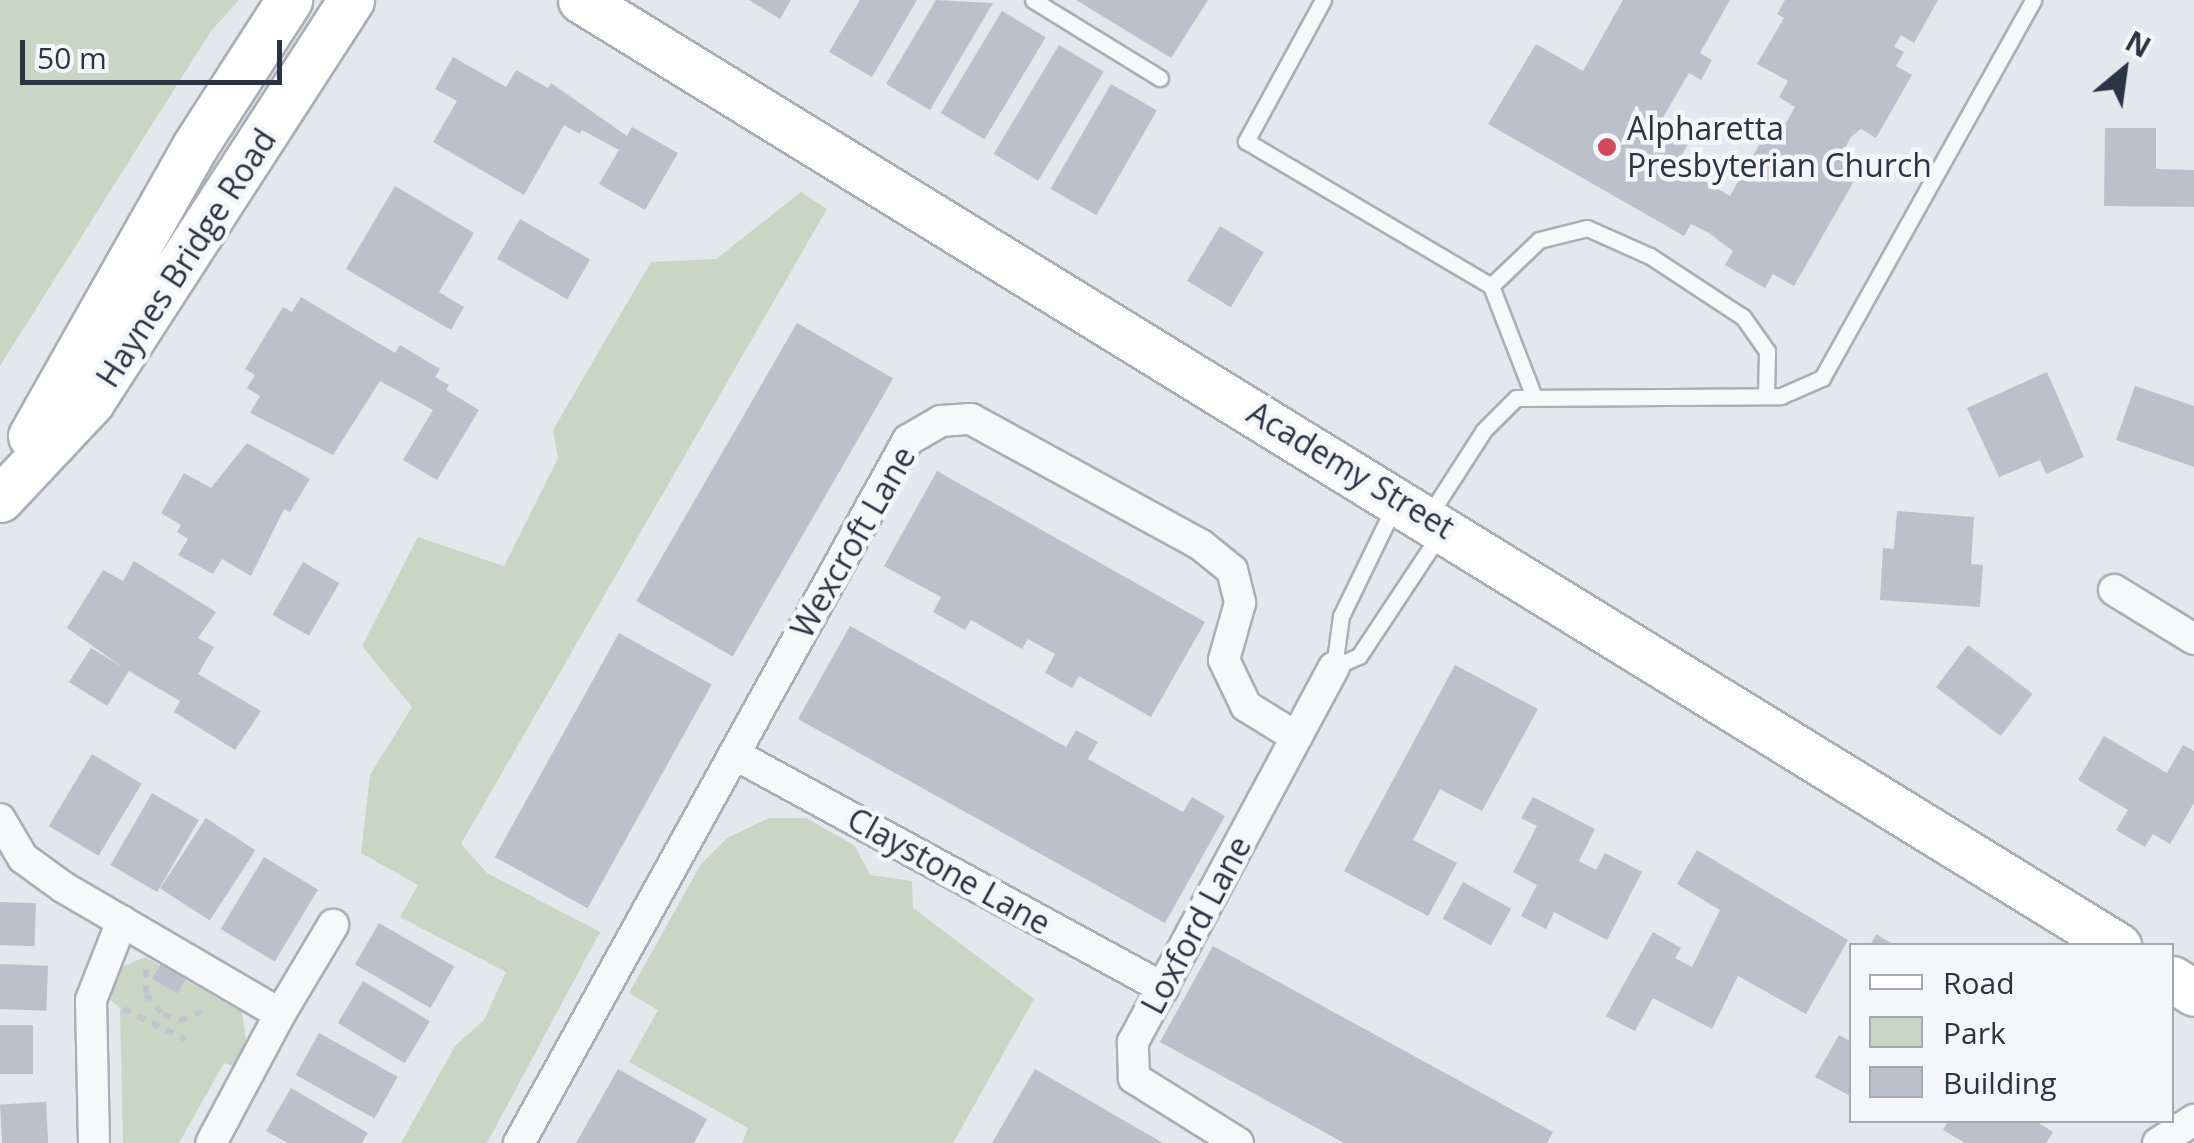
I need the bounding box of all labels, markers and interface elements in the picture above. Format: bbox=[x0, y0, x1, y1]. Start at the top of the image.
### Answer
scale bar bbox=[25, 20, 288, 82]
north arrow bbox=[2074, 20, 2174, 120]
text: N bbox=[2119, 22, 2158, 66]
text: 50 m bbox=[37, 37, 107, 78]
place label: Alpharetta Presbyterian Church bbox=[1627, 110, 1932, 185]
street label: Haynes Bridge Road bbox=[88, 122, 284, 394]
marker: Alpharetta Presbyterian Church bbox=[1596, 136, 1618, 158]
street label: Academy Street bbox=[1241, 393, 1461, 547]
street label: Wexcroft Lane bbox=[783, 440, 923, 644]
street label: Claystone Lane bbox=[841, 799, 1057, 943]
street label: Loxford Lane bbox=[1133, 830, 1259, 1020]
legend bbox=[1849, 943, 2174, 1123]
text: Road bbox=[1943, 962, 2015, 1003]
text: Park bbox=[1943, 1012, 2006, 1053]
text: Building bbox=[1943, 1062, 2057, 1103]

